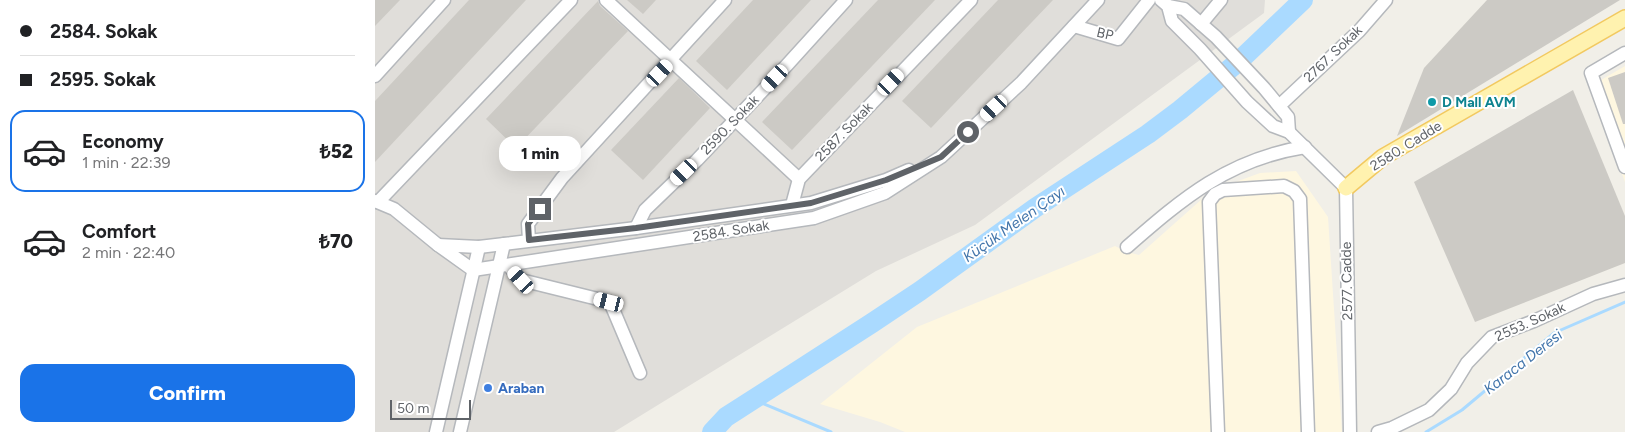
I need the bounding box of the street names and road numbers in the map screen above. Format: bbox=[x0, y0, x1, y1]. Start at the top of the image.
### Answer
street label: 2767. Sokak bbox=[1300, 22, 1366, 86]
street label: BP bbox=[1095, 24, 1115, 44]
street label: 2590. Sokak bbox=[697, 91, 763, 158]
street label: 2587. Sokak bbox=[812, 99, 877, 165]
street label: 2580. Cadde bbox=[1367, 117, 1445, 175]
street label: 2584. Sokak bbox=[692, 217, 770, 245]
street label: 2577. Cadde bbox=[1338, 241, 1356, 320]
street label: 2553. Sokak bbox=[1492, 299, 1568, 345]

